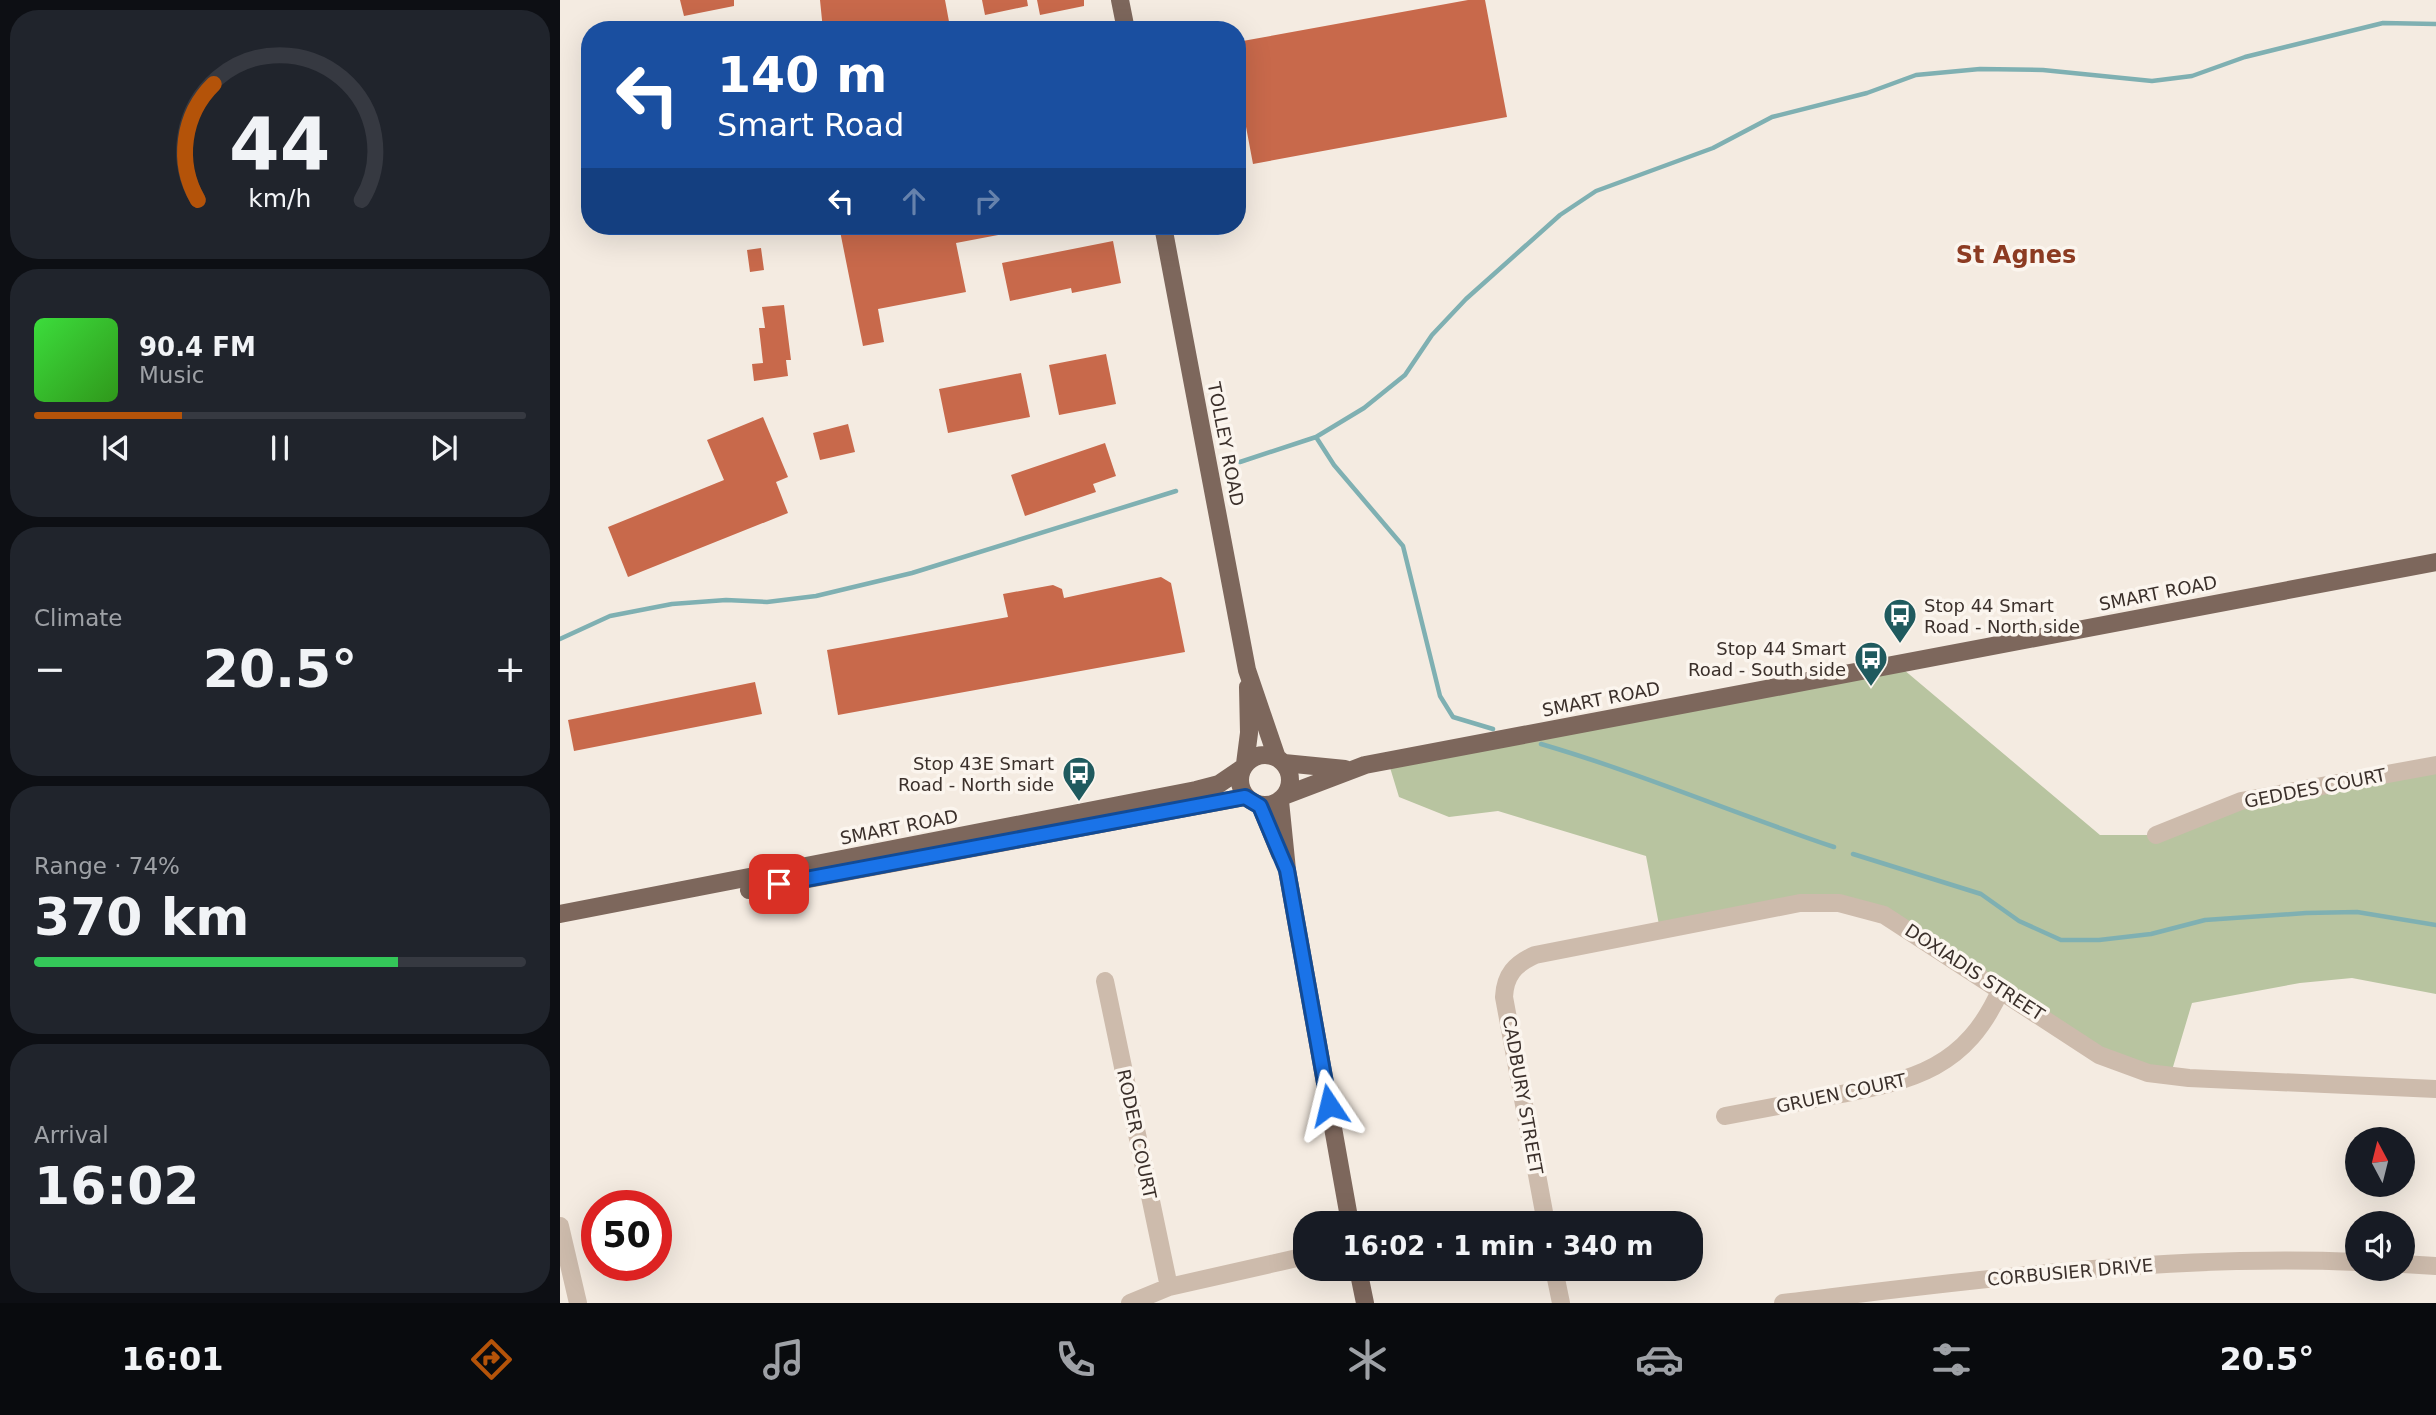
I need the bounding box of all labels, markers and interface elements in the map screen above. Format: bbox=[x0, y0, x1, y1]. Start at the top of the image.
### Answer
text: 140 m bbox=[717, 47, 887, 104]
icon: left bbox=[602, 49, 693, 140]
text: 44 bbox=[229, 103, 331, 188]
text: Smart Road bbox=[717, 106, 904, 144]
icon: left bbox=[822, 182, 860, 220]
icon: ahead bbox=[895, 182, 933, 220]
icon: right bbox=[968, 182, 1006, 220]
text: km/h bbox=[248, 184, 312, 213]
district label: St Agnes bbox=[1956, 241, 2076, 269]
text: 90.4 FM bbox=[139, 332, 256, 362]
text: Music bbox=[139, 362, 204, 388]
street label: TOLLEY ROAD bbox=[1203, 379, 1248, 508]
icon: previous bbox=[97, 429, 135, 467]
icon: pause bbox=[261, 429, 299, 467]
icon: next bbox=[425, 429, 463, 467]
street label: SMART ROAD bbox=[2097, 571, 2219, 615]
place label: Stop 44 Smart Road - North side bbox=[1924, 595, 2080, 637]
bus stop icon: Stop 44 Smart Road - North side bbox=[1881, 596, 1919, 645]
text: Climate bbox=[34, 605, 123, 631]
place label: Stop 44 Smart Road - South side bbox=[1688, 638, 1846, 680]
text: 20.5° bbox=[203, 639, 357, 699]
bus stop icon: Stop 44 Smart Road - South side bbox=[1852, 639, 1890, 688]
text: − bbox=[34, 647, 66, 691]
text: + bbox=[494, 647, 526, 691]
street label: SMART ROAD bbox=[1540, 677, 1662, 721]
place label: Stop 43E Smart Road - North side bbox=[898, 753, 1054, 795]
bus stop icon: Stop 43E Smart Road - North side bbox=[1060, 754, 1098, 803]
street label: GEDDES COURT bbox=[2242, 764, 2389, 812]
street label: SMART ROAD bbox=[838, 805, 960, 849]
text: Range · 74% bbox=[34, 853, 180, 879]
pin bbox=[749, 854, 809, 914]
icon: arrive bbox=[760, 865, 798, 903]
text: 370 km bbox=[34, 887, 249, 947]
street label: DOXIADIS STREET bbox=[1901, 919, 2049, 1025]
street label: CADBURY STREET bbox=[1499, 1014, 1547, 1177]
street label: RODER COURT bbox=[1113, 1067, 1161, 1202]
position arrow bbox=[1292, 1068, 1366, 1142]
street label: GRUEN COURT bbox=[1774, 1069, 1909, 1117]
text: Arrival bbox=[34, 1122, 109, 1148]
north arrow bbox=[2345, 1127, 2415, 1197]
map controls bbox=[2345, 1127, 2415, 1281]
text: 16:02 bbox=[34, 1156, 200, 1216]
speed limit sign: 50 bbox=[581, 1190, 672, 1281]
button: sound bbox=[2345, 1211, 2415, 1281]
text: 16:02 · 1 min · 340 m bbox=[1343, 1231, 1653, 1261]
street label: CORBUSIER DRIVE bbox=[1986, 1254, 2154, 1290]
icon: directions bbox=[467, 1335, 516, 1384]
icon: music bbox=[759, 1335, 808, 1384]
icon: phone bbox=[1051, 1335, 1100, 1384]
icon: climate bbox=[1343, 1335, 1392, 1384]
icon: car bbox=[1635, 1335, 1684, 1384]
icon: filters bbox=[1927, 1335, 1976, 1384]
text: 16:01 bbox=[122, 1340, 223, 1378]
text: 20.5° bbox=[2219, 1340, 2314, 1378]

